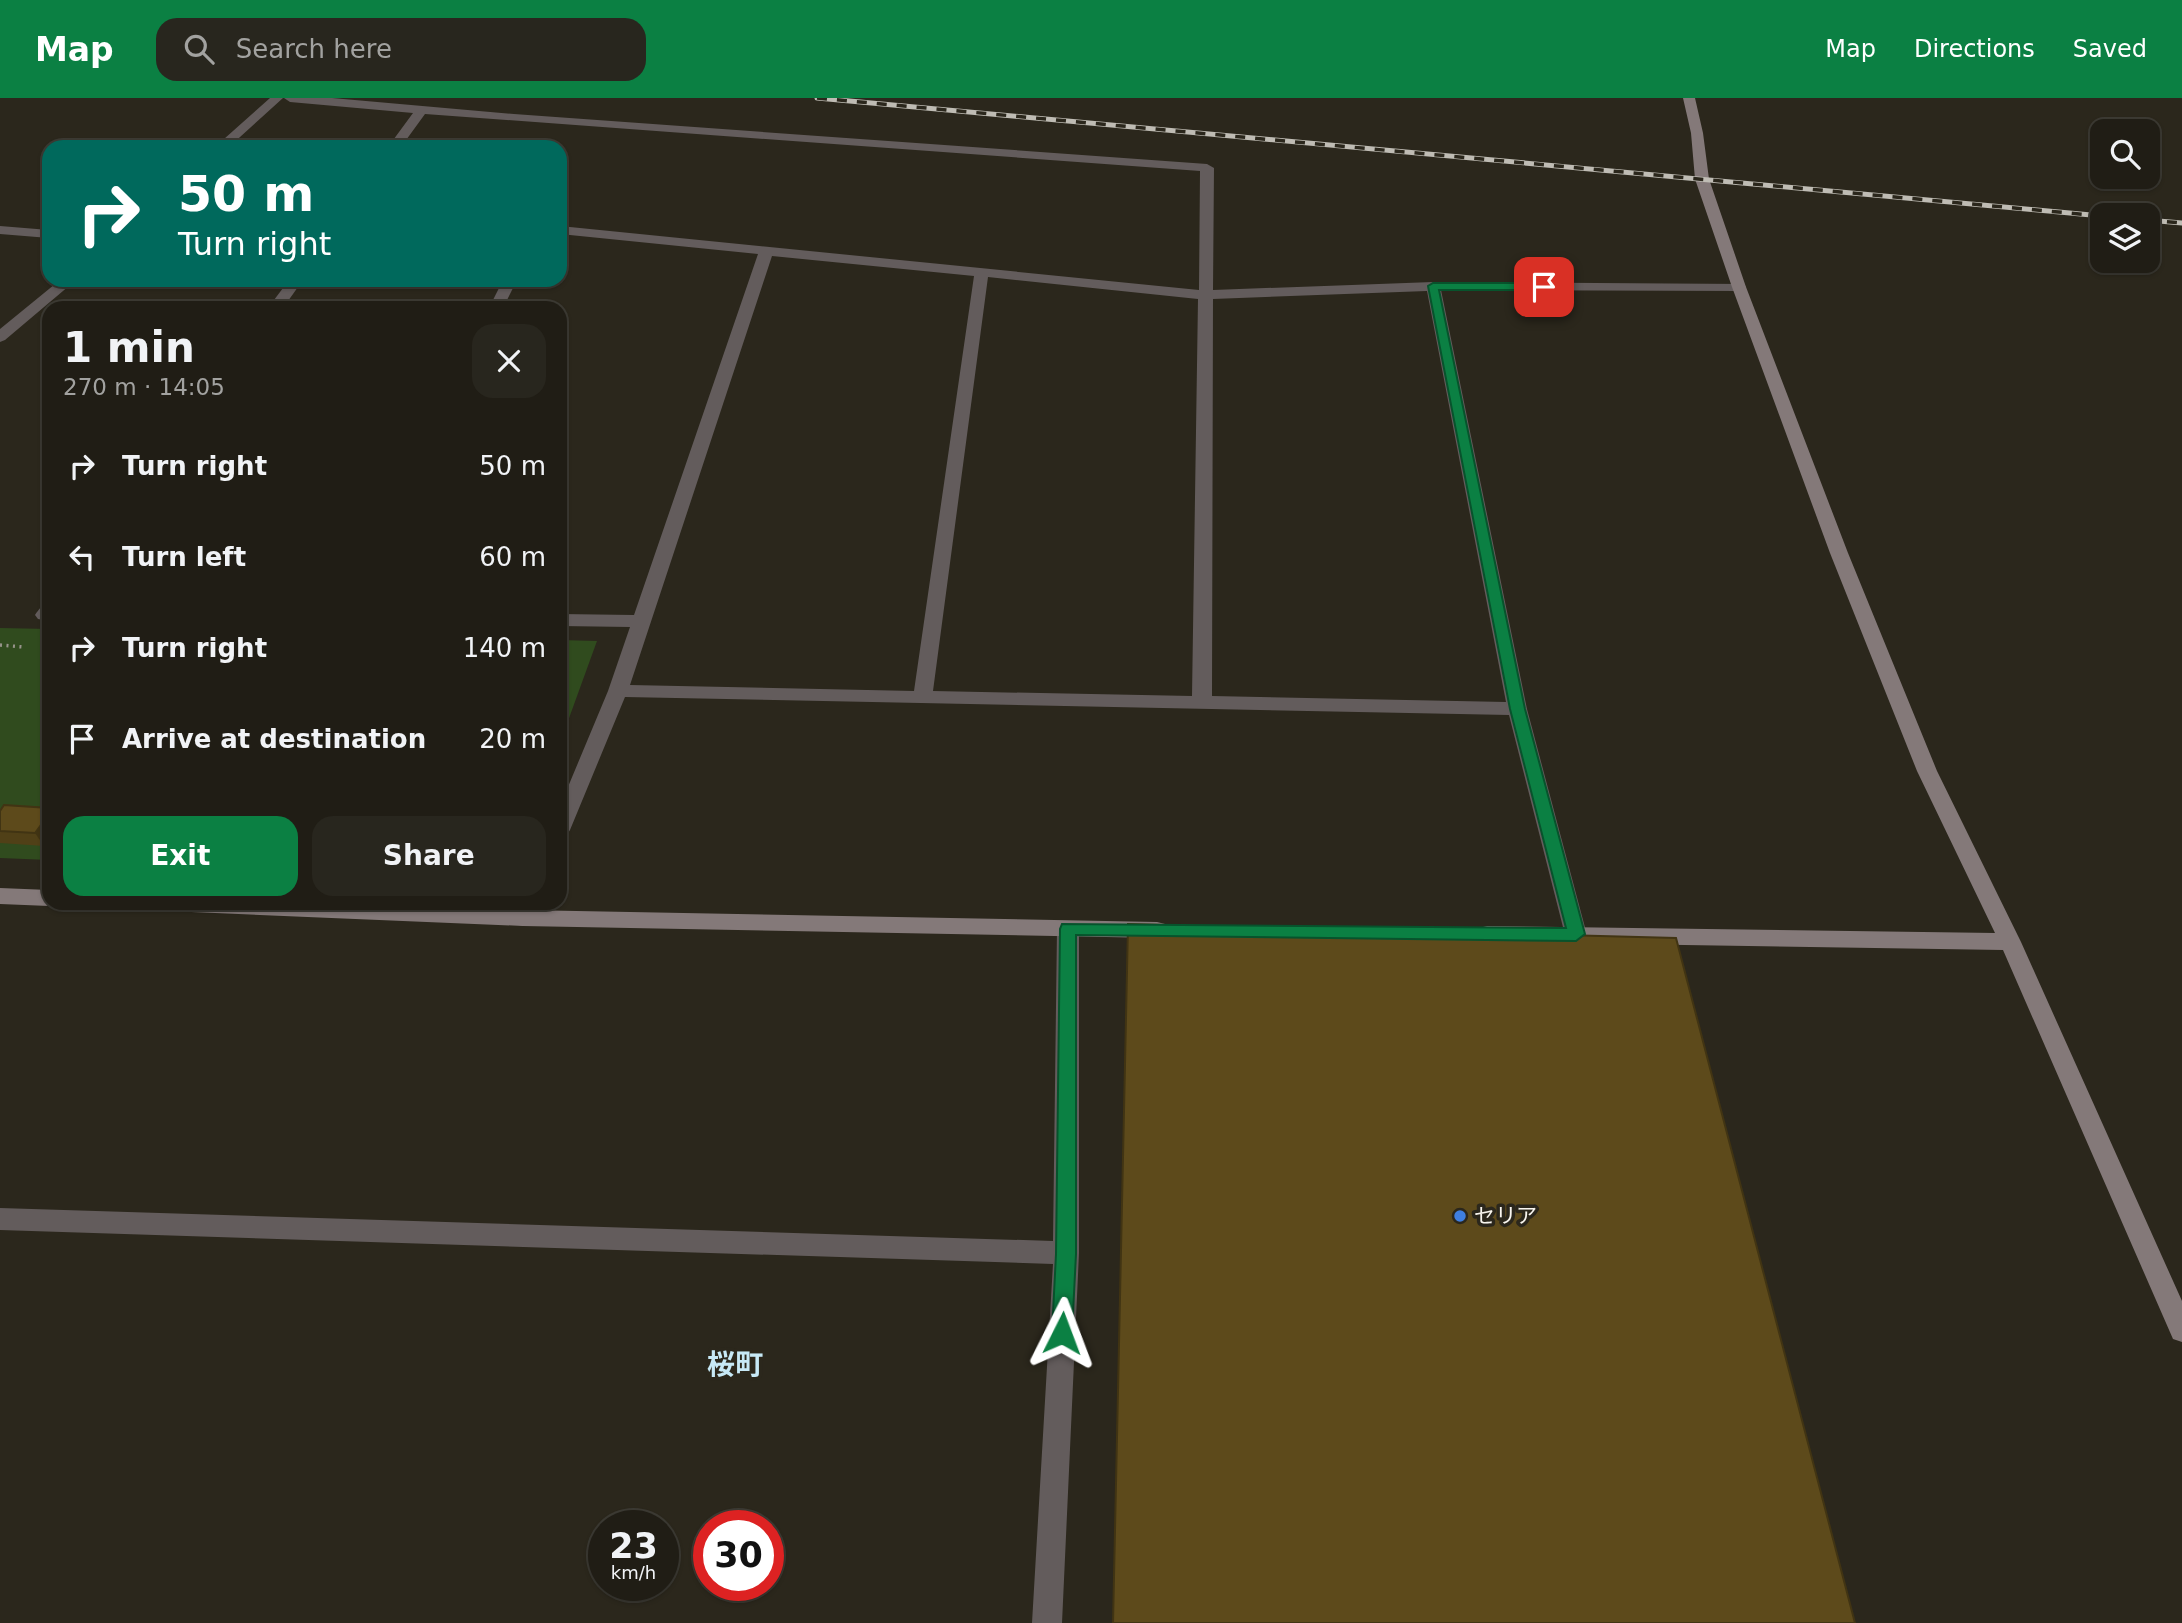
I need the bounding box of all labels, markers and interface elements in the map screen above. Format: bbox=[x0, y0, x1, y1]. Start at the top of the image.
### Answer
search box bbox=[156, 18, 646, 81]
text: Map bbox=[35, 30, 114, 69]
icon: search bbox=[180, 30, 218, 68]
text: Search here bbox=[236, 34, 392, 64]
text: Map bbox=[1825, 35, 1876, 63]
text: Directions bbox=[1914, 35, 2035, 63]
text: Saved bbox=[2073, 35, 2147, 63]
map controls bbox=[2090, 119, 2160, 273]
button: search bbox=[2090, 119, 2160, 189]
text: 50 m bbox=[178, 166, 314, 223]
icon: right bbox=[63, 168, 154, 259]
button: layers bbox=[2090, 203, 2160, 273]
text: Turn right bbox=[178, 225, 331, 263]
pin bbox=[1514, 257, 1574, 317]
icon: arrive bbox=[1525, 268, 1563, 306]
text: 1 min bbox=[63, 323, 195, 372]
button: close bbox=[472, 324, 546, 398]
text: 270 m · 14:05 bbox=[63, 374, 225, 400]
icon: right bbox=[63, 447, 101, 485]
text: Turn right bbox=[122, 451, 267, 481]
text: 50 m bbox=[479, 451, 546, 481]
icon: left bbox=[63, 538, 101, 576]
text: Turn left bbox=[122, 542, 246, 572]
text: 60 m bbox=[479, 542, 546, 572]
icon: right bbox=[63, 629, 101, 667]
text: Turn right bbox=[122, 633, 267, 663]
text: 140 m bbox=[463, 633, 546, 663]
icon: arrive bbox=[63, 720, 101, 758]
text: Arrive at destination bbox=[122, 724, 426, 754]
text: 20 m bbox=[479, 724, 546, 754]
button: Exit bbox=[63, 816, 298, 896]
button: Share bbox=[312, 816, 546, 896]
place label: セリア bbox=[1474, 1204, 1537, 1228]
marker: セリア bbox=[1452, 1208, 1468, 1224]
position arrow bbox=[1025, 1296, 1099, 1370]
district label: 桜町 bbox=[707, 1348, 763, 1381]
speed limit sign: 30 bbox=[693, 1510, 784, 1601]
text: 23 bbox=[609, 1526, 658, 1566]
text: km/h bbox=[611, 1562, 656, 1583]

